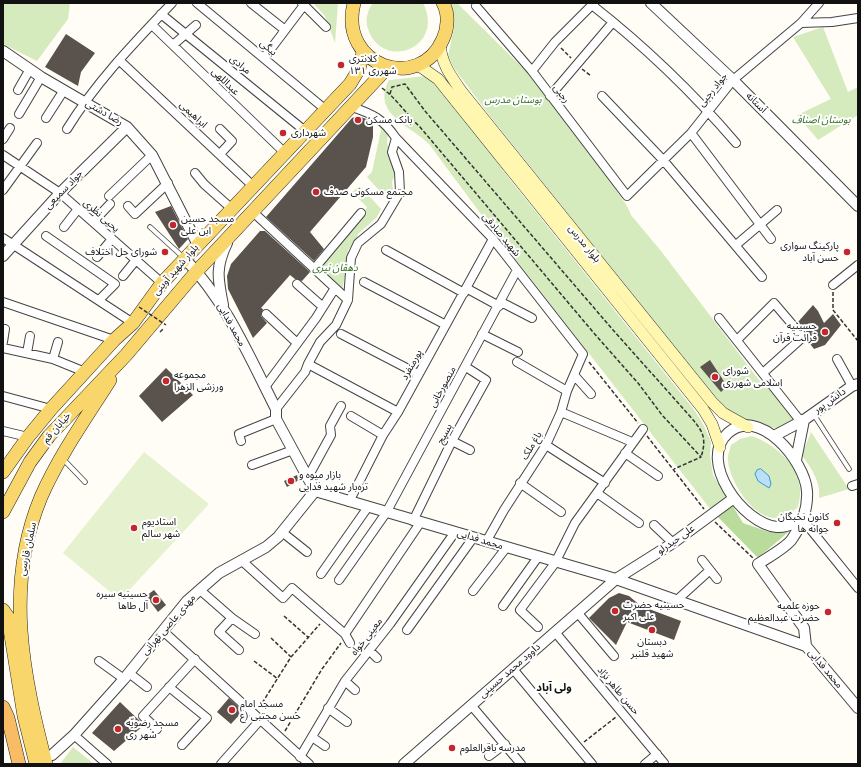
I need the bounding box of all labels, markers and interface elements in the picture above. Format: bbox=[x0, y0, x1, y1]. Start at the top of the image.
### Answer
street label: بیگی bbox=[257, 37, 279, 59]
street label: مرادی bbox=[227, 53, 253, 77]
place label: کلانتری ۱۳۱ شهرری bbox=[349, 53, 397, 76]
marker: کلانتری ۱۳۱ شهرری bbox=[336, 60, 346, 70]
street label: عبداللهی bbox=[209, 66, 241, 98]
street label: جواد رجبی bbox=[696, 71, 730, 109]
street label: رجبی bbox=[550, 82, 572, 106]
street label: آستانه bbox=[743, 90, 769, 116]
park label: بوستان مدرس bbox=[484, 94, 542, 106]
street label: رضا دشتی bbox=[83, 97, 125, 129]
street label: ابراهیمی bbox=[177, 99, 209, 131]
place label: بانک مسکن bbox=[366, 114, 412, 126]
park label: بوستان اصناف bbox=[792, 114, 850, 126]
marker: بانک مسکن bbox=[353, 115, 363, 125]
place label: شهرداری bbox=[291, 127, 326, 139]
marker: شهرداری bbox=[278, 128, 288, 138]
street label: جواد سمیعی bbox=[42, 168, 86, 212]
place label: مجتمع مسکونی صدف bbox=[324, 186, 413, 198]
marker: مجتمع مسکونی صدف bbox=[311, 187, 321, 197]
street label: یحیی نظری bbox=[80, 197, 122, 235]
street label: شهید صادقی bbox=[479, 211, 523, 259]
place label: مسجد حسین ابن علی bbox=[181, 213, 234, 236]
marker: مسجد حسین ابن علی bbox=[168, 220, 178, 230]
street label: بلوار مدرس bbox=[565, 223, 603, 265]
place label: پارکینگ سواری حسن آباد bbox=[780, 240, 839, 264]
street label: بلوار شهید آوینی bbox=[151, 242, 201, 298]
place label: شورای حل اختلاف bbox=[85, 246, 157, 258]
marker: شورای حل اختلاف bbox=[160, 247, 170, 257]
marker: پارکینگ سواری حسن آباد bbox=[842, 247, 852, 257]
park label: دهقان نیری bbox=[312, 262, 358, 274]
street label: محمد فدایی bbox=[214, 301, 248, 349]
place label: حسینیه قرائت قرآن bbox=[773, 320, 817, 344]
marker: حسینیه قرائت قرآن bbox=[820, 327, 830, 337]
street label: پورمنفرد bbox=[399, 348, 425, 382]
street label: منصورخانی bbox=[427, 364, 459, 410]
place label: شورای اسلامی شهرری bbox=[723, 365, 782, 388]
place label: مجموعه ورزشی الزهرا bbox=[174, 369, 223, 392]
marker: شورای اسلامی شهرری bbox=[710, 372, 720, 382]
marker: مجموعه ورزشی الزهرا bbox=[161, 376, 171, 386]
street label: دانش پور bbox=[812, 386, 848, 416]
street label: خیابان قم bbox=[40, 410, 74, 446]
street label: بسیج bbox=[435, 422, 455, 446]
street label: باغ ملک bbox=[519, 430, 545, 462]
place label: بازار میوه و تره‌بار شهید فدایی bbox=[299, 469, 368, 492]
marker: بازار میوه و تره‌بار شهید فدایی bbox=[286, 476, 296, 486]
place label: کانون نخبگان جوانه ها bbox=[778, 511, 829, 534]
place label: استادیوم شهر سالم bbox=[142, 516, 180, 540]
marker: کانون نخبگان جوانه ها bbox=[832, 518, 842, 528]
street label: سلمان فارسی bbox=[16, 521, 40, 577]
marker: استادیوم شهر سالم bbox=[129, 523, 139, 533]
street label: علی حیدرلو bbox=[655, 523, 697, 557]
street label: محمد فدایی bbox=[456, 527, 504, 553]
place label: حسینیه سیره آل طاها bbox=[96, 588, 148, 612]
street label: مهدی عاصی تهرانی bbox=[139, 592, 199, 658]
marker: حسینیه سیره آل طاها bbox=[151, 595, 161, 605]
place label: حسینیه حضرت علی اکبر bbox=[623, 599, 685, 622]
place label: حوزه علمیه حضرت عبدالعظیم bbox=[748, 600, 820, 624]
marker: حسینیه حضرت علی اکبر bbox=[610, 606, 620, 616]
marker: حوزه علمیه حضرت عبدالعظیم bbox=[823, 607, 833, 617]
street label: معینی خواه bbox=[349, 616, 385, 658]
marker: دبستان شهید قلنبر bbox=[647, 625, 657, 635]
place label: دبستان شهید قلنبر bbox=[631, 636, 673, 660]
street label: داوود محمد حسینی bbox=[477, 641, 543, 701]
street label: محمد فدایی bbox=[805, 647, 845, 691]
street label: حسن طاهر نژاد bbox=[594, 664, 642, 718]
district label: ولی آباد bbox=[536, 681, 572, 695]
place label: مسجد امام حسن مجتبی (ع bbox=[240, 698, 301, 722]
marker: مسجد امام حسن مجتبی (ع bbox=[227, 705, 237, 715]
place label: مسجد رضویّه شهر ری bbox=[126, 717, 179, 740]
marker: مسجد رضویّه شهر ری bbox=[113, 724, 123, 734]
place label: مدرسه باقرالعلوم bbox=[460, 742, 525, 754]
marker: مدرسه باقرالعلوم bbox=[447, 743, 457, 753]

